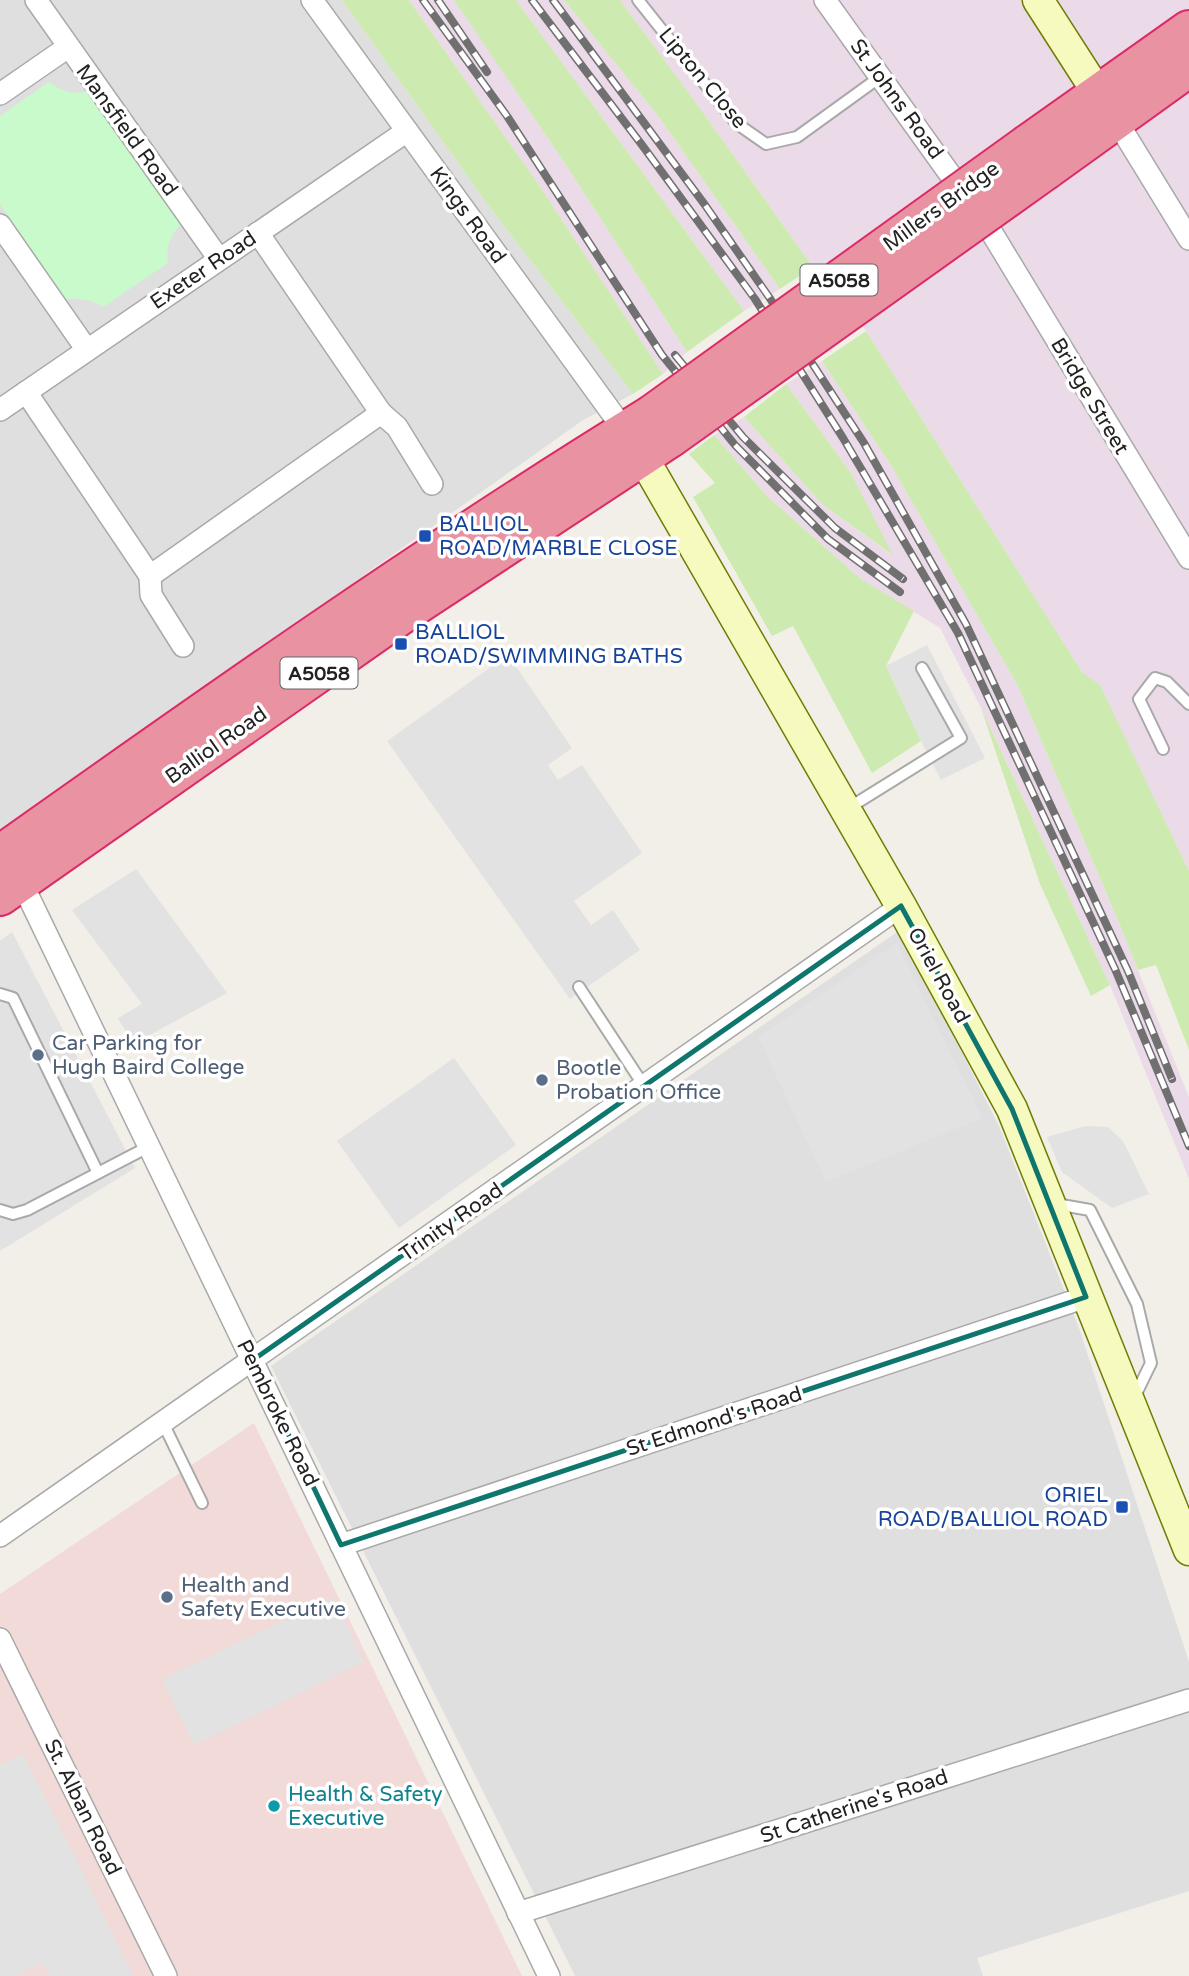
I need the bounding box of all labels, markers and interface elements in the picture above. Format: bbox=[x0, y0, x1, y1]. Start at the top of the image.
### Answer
street label: Lipton Close bbox=[653, 23, 752, 134]
street label: St Johns Road bbox=[845, 34, 949, 164]
street label: Mansfield Road bbox=[70, 59, 183, 201]
street label: Millers Bridge bbox=[878, 156, 1004, 257]
street label: Kings Road bbox=[424, 162, 511, 269]
street label: Exeter Road bbox=[146, 226, 261, 315]
road number: A5058 bbox=[800, 264, 878, 296]
street label: Bridge Street bbox=[1045, 333, 1134, 459]
place label: BALLIOL ROAD/MARBLE CLOSE bbox=[439, 512, 678, 561]
marker: BALLIOL ROAD/MARBLE CLOSE bbox=[417, 528, 433, 544]
place label: BALLIOL ROAD/SWIMMING BATHS bbox=[415, 620, 683, 669]
marker: BALLIOL ROAD/SWIMMING BATHS bbox=[393, 636, 409, 652]
road number: A5058 bbox=[280, 658, 358, 688]
street label: Balliol Road bbox=[161, 701, 272, 790]
street label: Oriel Road bbox=[902, 923, 975, 1027]
place label: Car Parking for Hugh Baird College bbox=[52, 1031, 245, 1080]
marker: Car Parking for Hugh Baird College bbox=[30, 1047, 46, 1063]
place label: Bootle Probation Office bbox=[556, 1056, 721, 1105]
marker: Bootle Probation Office bbox=[534, 1072, 550, 1088]
street label: Trinity Road bbox=[395, 1178, 508, 1267]
street label: Pembroke Road bbox=[231, 1336, 324, 1491]
street label: St Edmond's Road bbox=[623, 1381, 805, 1462]
place label: ORIEL ROAD/BALLIOL ROAD bbox=[878, 1483, 1108, 1532]
marker: ORIEL ROAD/BALLIOL ROAD bbox=[1114, 1499, 1130, 1515]
place label: Health and Safety Executive bbox=[181, 1573, 346, 1622]
marker: Health and Safety Executive bbox=[159, 1589, 175, 1605]
street label: St. Alban Road bbox=[39, 1735, 126, 1879]
street label: St Catherine's Road bbox=[757, 1764, 951, 1849]
place label: Health & Safety Executive bbox=[288, 1782, 443, 1831]
marker: Health & Safety Executive bbox=[266, 1798, 282, 1814]

